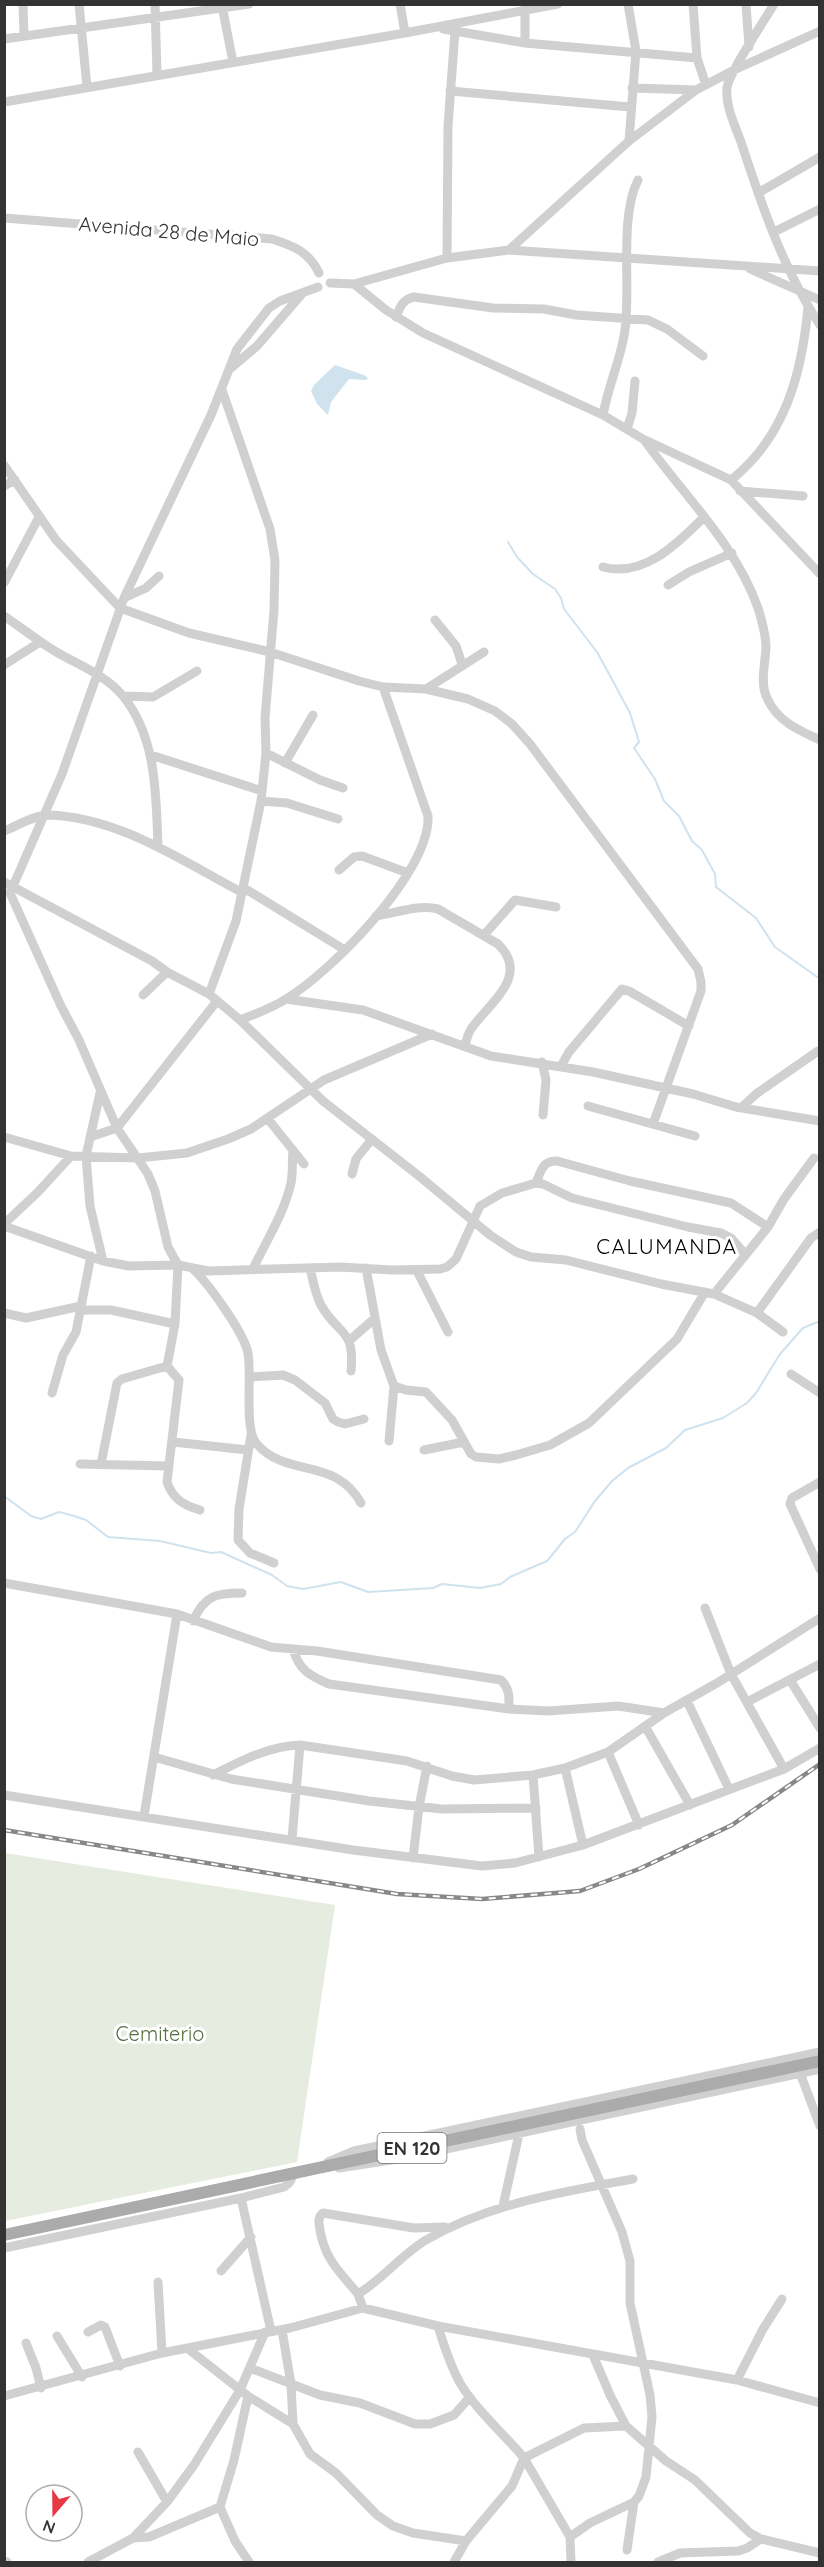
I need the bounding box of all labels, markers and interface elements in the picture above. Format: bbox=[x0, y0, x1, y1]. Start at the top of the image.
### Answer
street label: Avenida 28 de Maio bbox=[78, 211, 260, 251]
district label: CALUMANDA bbox=[596, 1233, 738, 1259]
park label: Cemiterio bbox=[116, 2021, 204, 2046]
road number: EN 120 bbox=[378, 2133, 446, 2163]
north arrow bbox=[24, 2483, 84, 2543]
text: N bbox=[40, 2516, 58, 2539]

